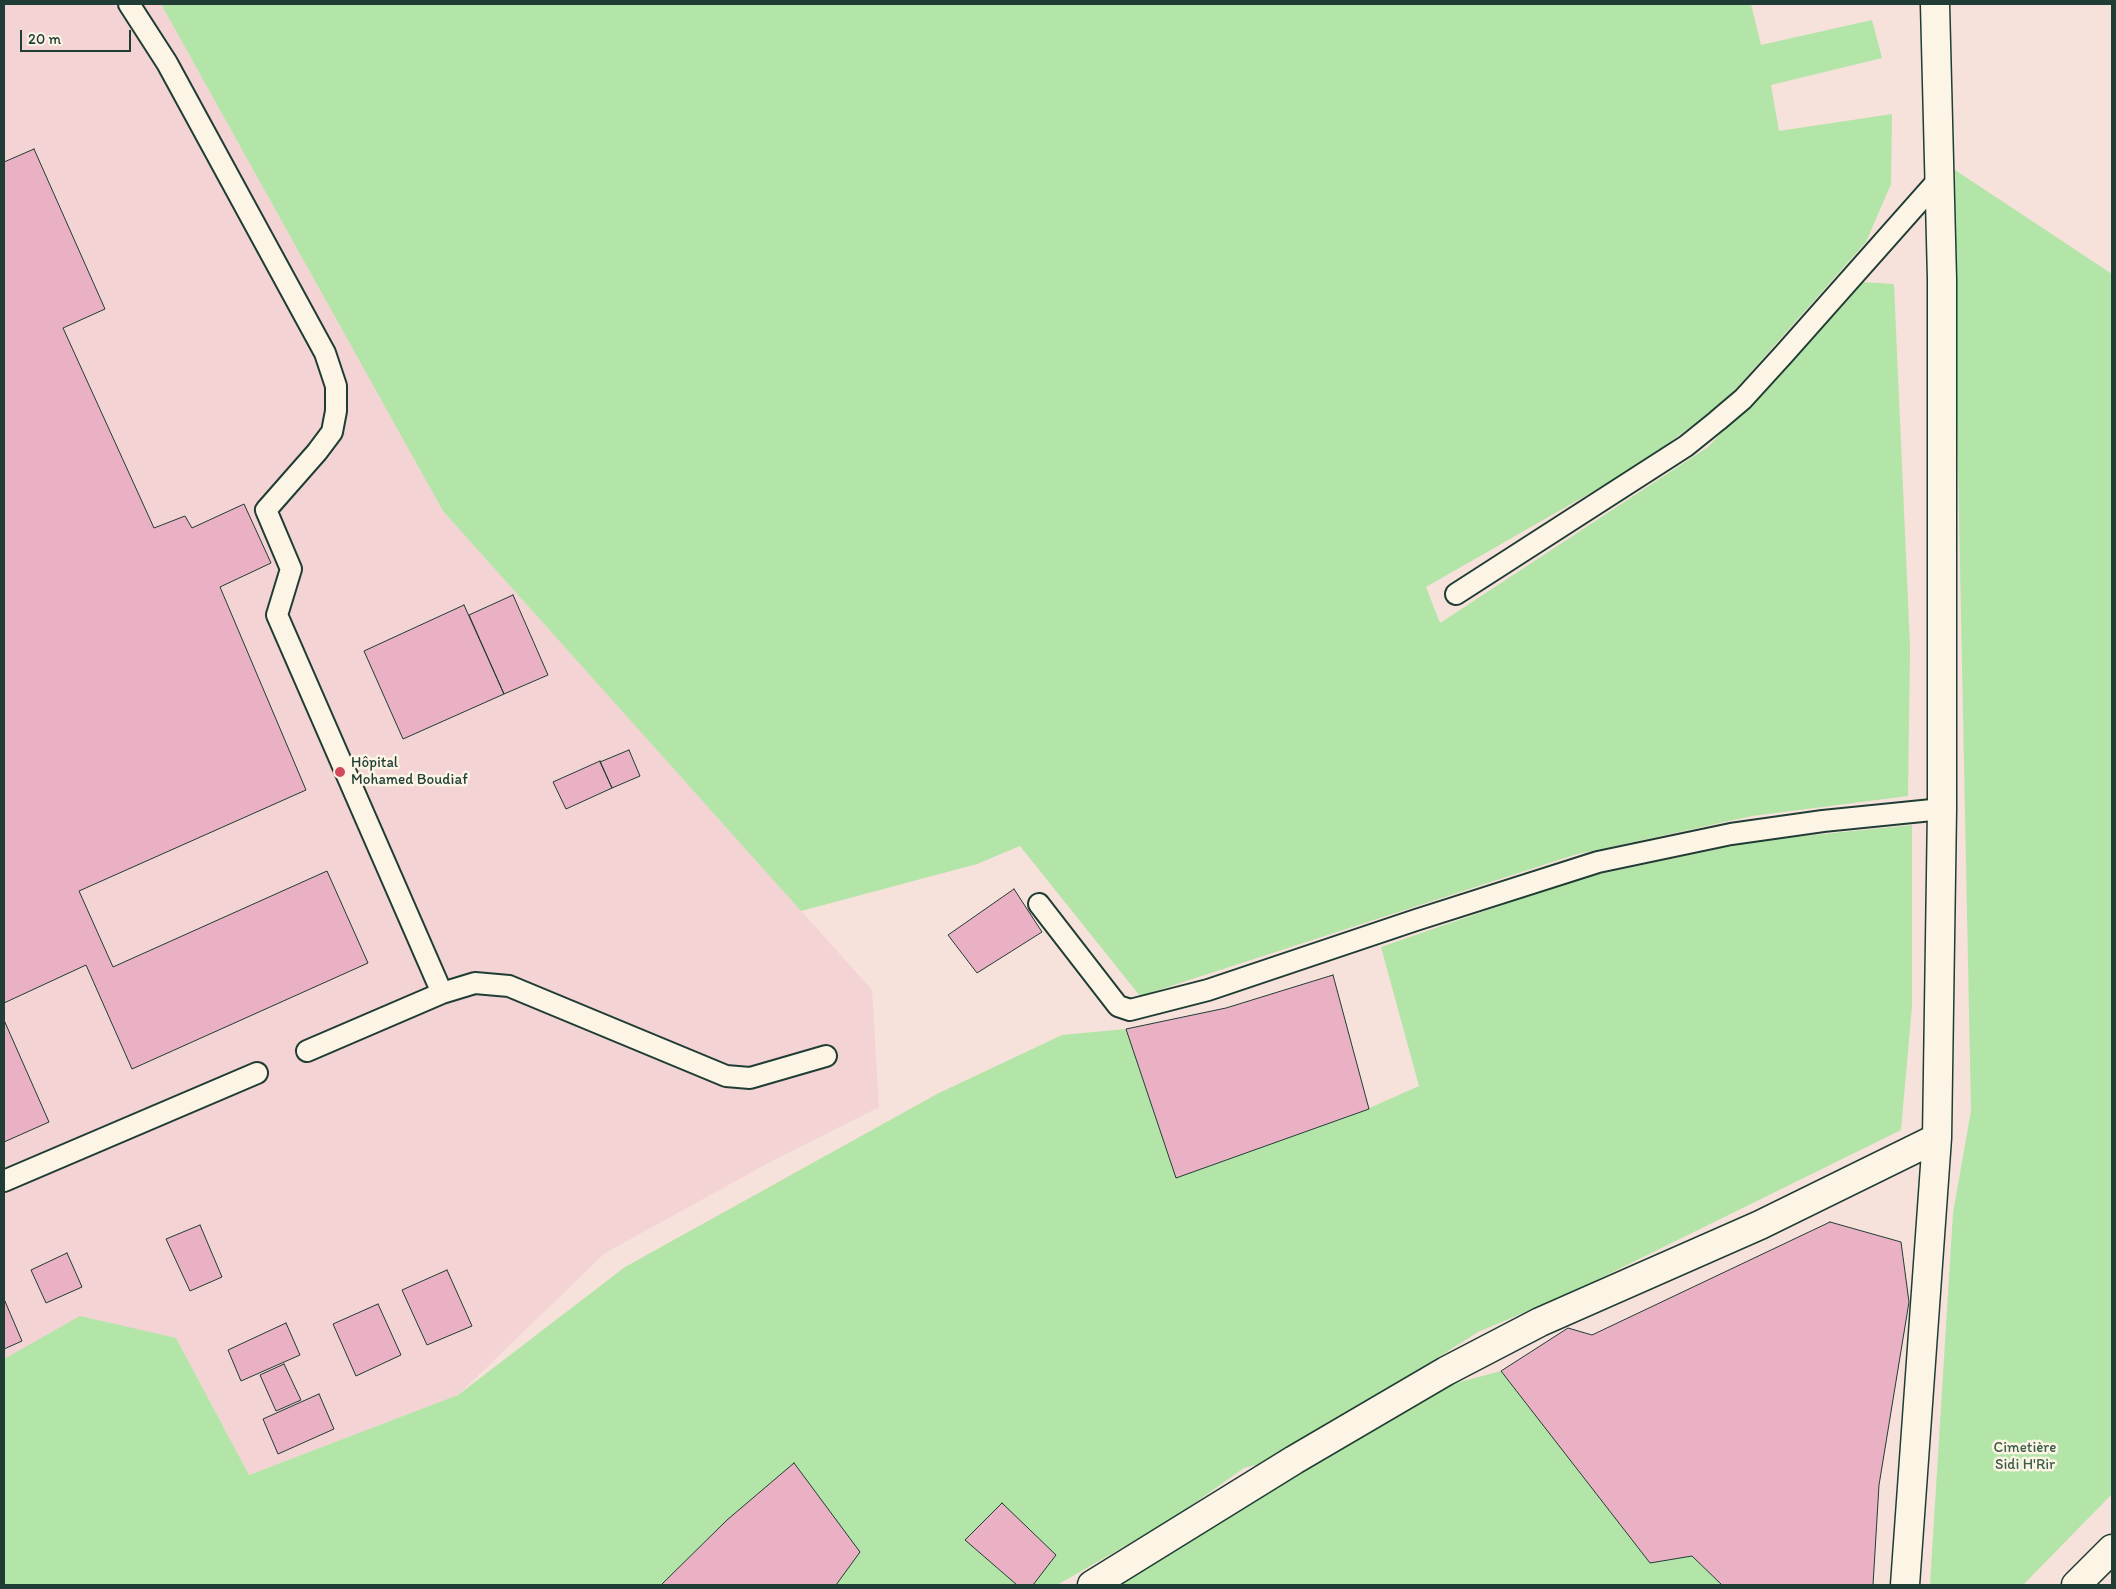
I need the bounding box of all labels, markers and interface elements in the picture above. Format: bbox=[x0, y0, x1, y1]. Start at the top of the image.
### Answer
scale bar bbox=[22, 20, 134, 52]
text: 20 m bbox=[28, 30, 61, 48]
place label: Hôpital Mohamed Boudiaf bbox=[351, 754, 468, 789]
marker: Hôpital Mohamed Boudiaf bbox=[333, 765, 347, 779]
park label: Cimetière Sidi H'Rir bbox=[1994, 1439, 2056, 1474]

